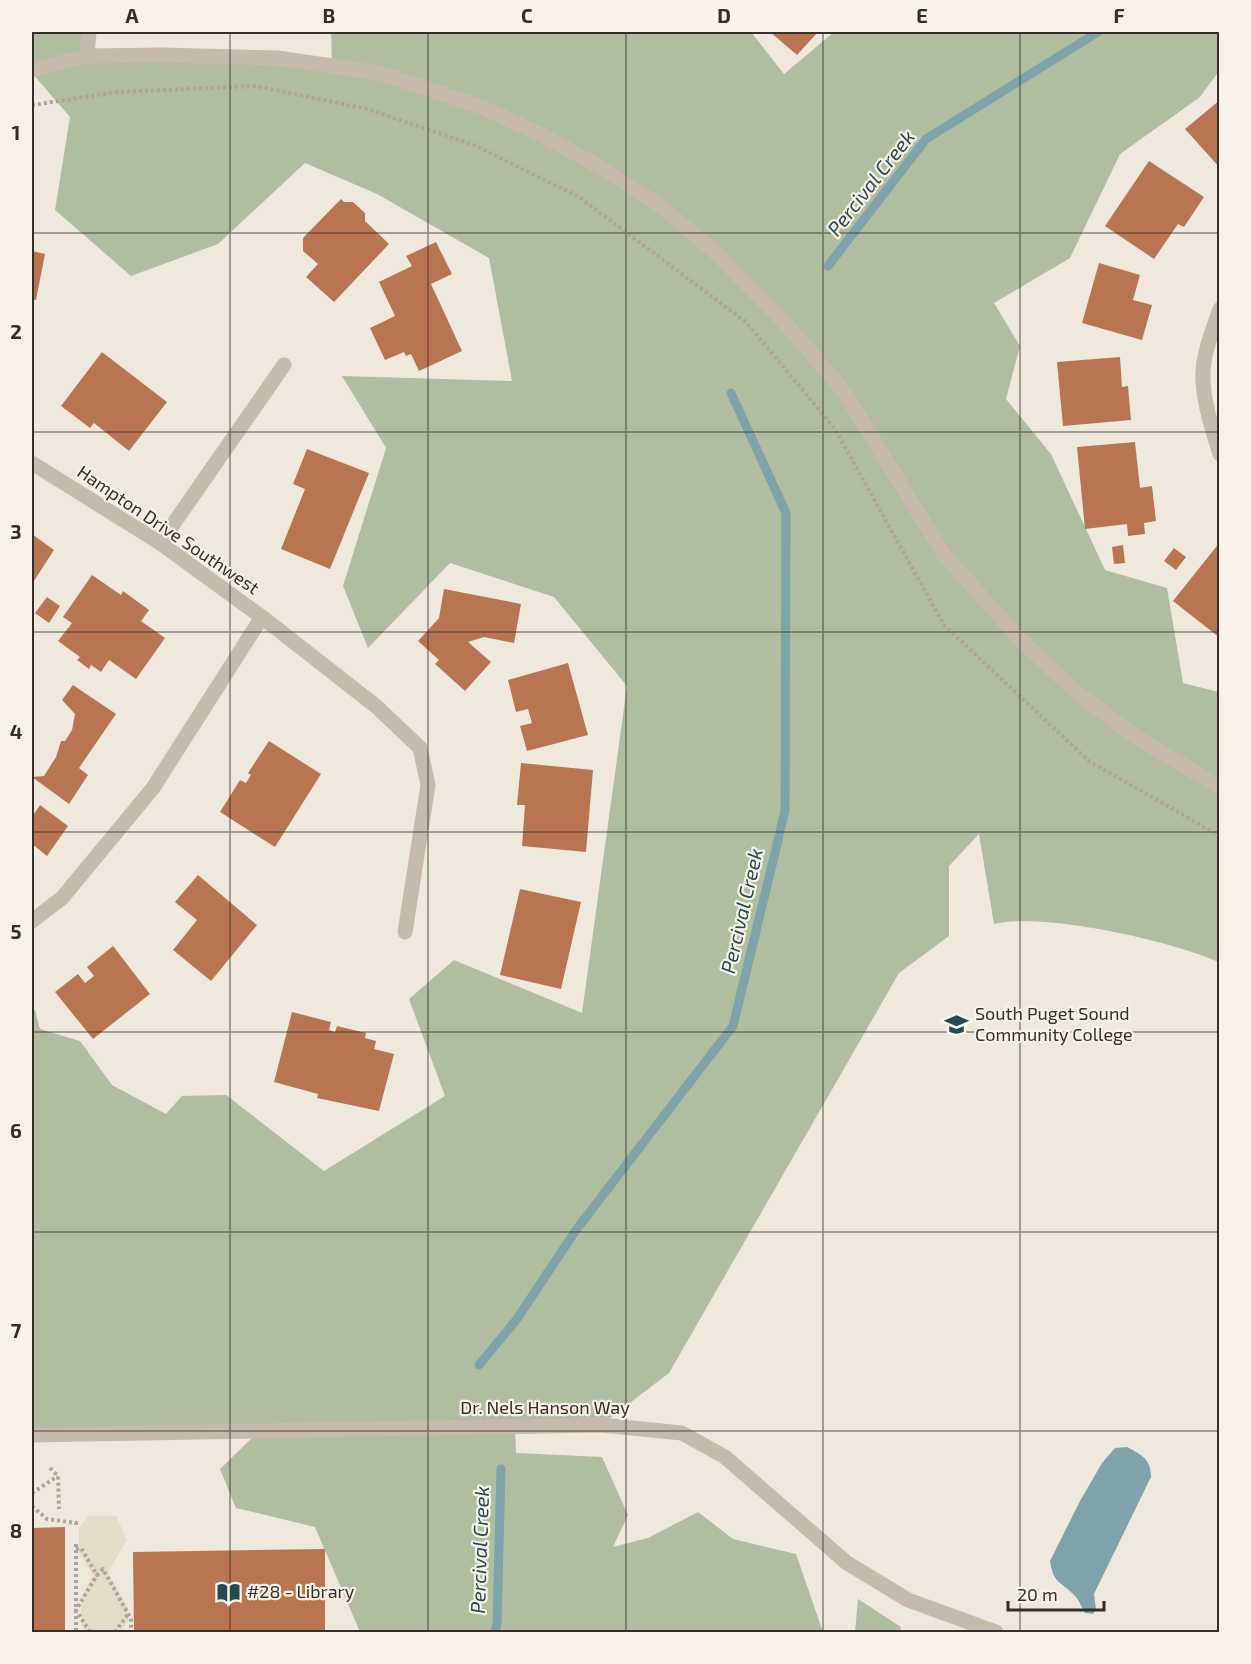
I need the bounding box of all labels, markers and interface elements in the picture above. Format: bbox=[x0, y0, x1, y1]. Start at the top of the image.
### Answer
text: A bbox=[125, 3, 139, 27]
text: B bbox=[323, 3, 335, 27]
text: C bbox=[521, 3, 533, 27]
text: D bbox=[717, 3, 731, 27]
text: E bbox=[916, 3, 928, 27]
text: F bbox=[1113, 3, 1125, 27]
text: 1 bbox=[12, 120, 20, 144]
water label: Percival Creek bbox=[821, 125, 919, 240]
text: 2 bbox=[10, 319, 22, 343]
street label: Hampton Drive Southwest bbox=[73, 460, 264, 598]
text: 3 bbox=[10, 519, 22, 543]
text: 4 bbox=[10, 719, 23, 743]
water label: Percival Creek bbox=[715, 846, 767, 976]
text: 5 bbox=[10, 919, 22, 943]
place label: South Puget Sound Community College bbox=[975, 1002, 1133, 1045]
school or university icon: South Puget Sound Community College bbox=[944, 1011, 970, 1037]
text: 6 bbox=[10, 1118, 22, 1142]
text: 7 bbox=[11, 1318, 22, 1342]
street label: Dr. Nels Hanson Way bbox=[460, 1396, 630, 1418]
water label: Percival Creek bbox=[465, 1486, 493, 1614]
text: 8 bbox=[10, 1518, 22, 1542]
scale bar bbox=[1008, 1574, 1104, 1612]
library icon: #28 - Library bbox=[216, 1579, 242, 1605]
place label: #28 - Library bbox=[247, 1580, 355, 1602]
text: 20 m bbox=[1017, 1583, 1058, 1605]

